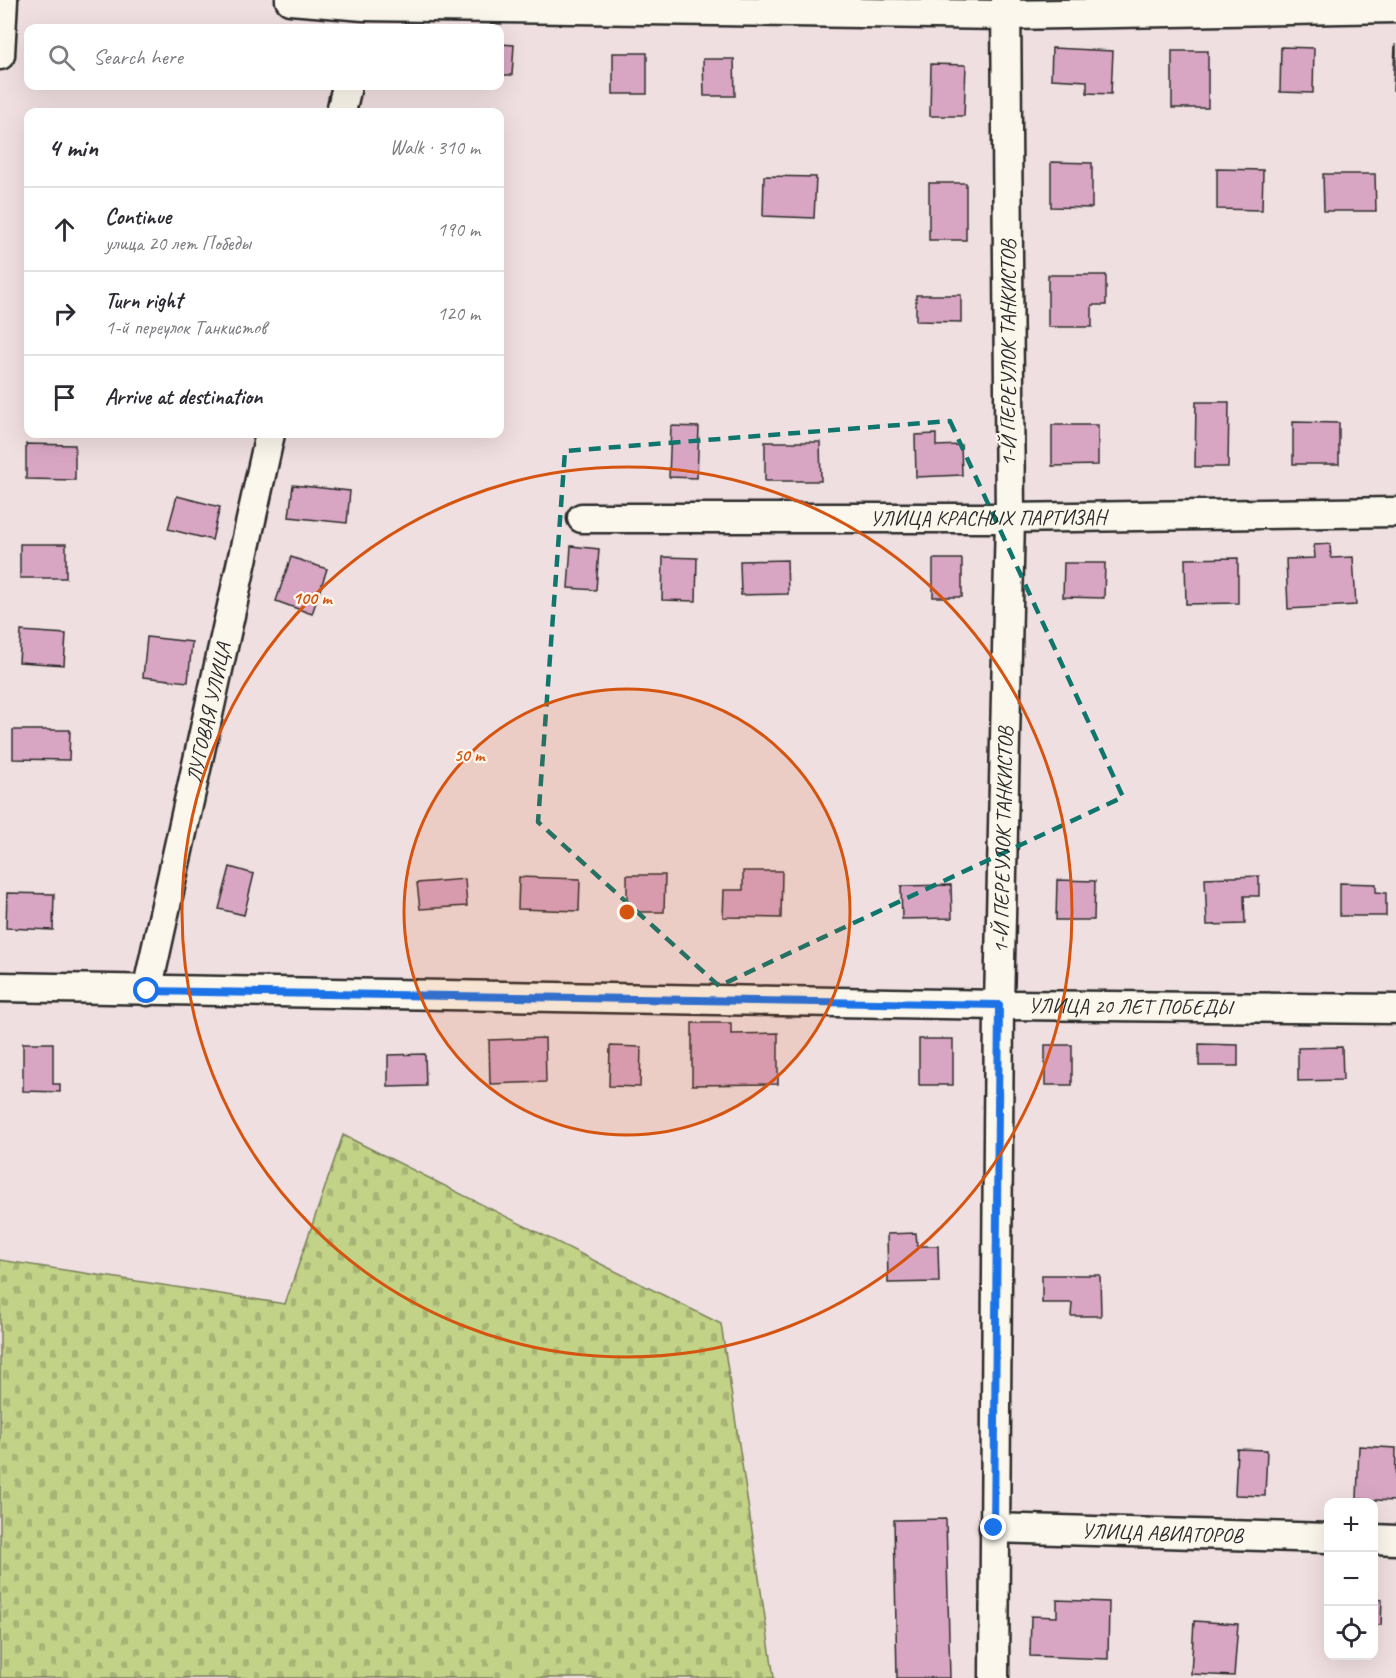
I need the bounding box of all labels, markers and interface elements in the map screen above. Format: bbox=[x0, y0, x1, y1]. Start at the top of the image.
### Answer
search box bbox=[24, 24, 504, 90]
icon: search bbox=[45, 41, 78, 74]
text: Search here bbox=[93, 43, 183, 71]
text: 4 min bbox=[48, 131, 98, 164]
text: Walk · 310 m bbox=[390, 135, 480, 160]
text: Continue bbox=[105, 203, 171, 231]
icon: ahead bbox=[48, 213, 81, 246]
text: 190 m bbox=[437, 217, 480, 242]
text: улица 20 лет Победы bbox=[105, 231, 251, 256]
street label: 1-Й ПЕРЕУЛОК ТАНКИСТОВ bbox=[995, 238, 1021, 466]
text: Turn right bbox=[105, 287, 182, 315]
icon: right bbox=[48, 297, 81, 330]
text: 120 m bbox=[437, 301, 480, 326]
text: 1-й переулок Танкистов bbox=[105, 315, 266, 340]
icon: arrive bbox=[48, 381, 81, 414]
text: Arrive at destination bbox=[105, 383, 262, 411]
street label: УЛИЦА КРАСНЫХ ПАРТИЗАН bbox=[870, 503, 1109, 531]
text: 100 m bbox=[293, 587, 333, 609]
street label: ЛУГОВАЯ УЛИЦА bbox=[180, 639, 237, 785]
street label: 1-Й ПЕРЕУЛОК ТАНКИСТОВ bbox=[987, 724, 1018, 954]
text: 50 m bbox=[454, 744, 486, 766]
centre of rings bbox=[617, 902, 637, 922]
route start bbox=[133, 977, 159, 1003]
street label: УЛИЦА 20 ЛЕТ ПОБЕДЫ bbox=[1028, 992, 1236, 1020]
map controls bbox=[1324, 1498, 1378, 1660]
button: + bbox=[1324, 1498, 1378, 1552]
route end bbox=[980, 1514, 1006, 1540]
street label: УЛИЦА АВИАТОРОВ bbox=[1081, 1518, 1245, 1549]
button: − bbox=[1324, 1552, 1378, 1606]
button: locate bbox=[1324, 1606, 1378, 1660]

